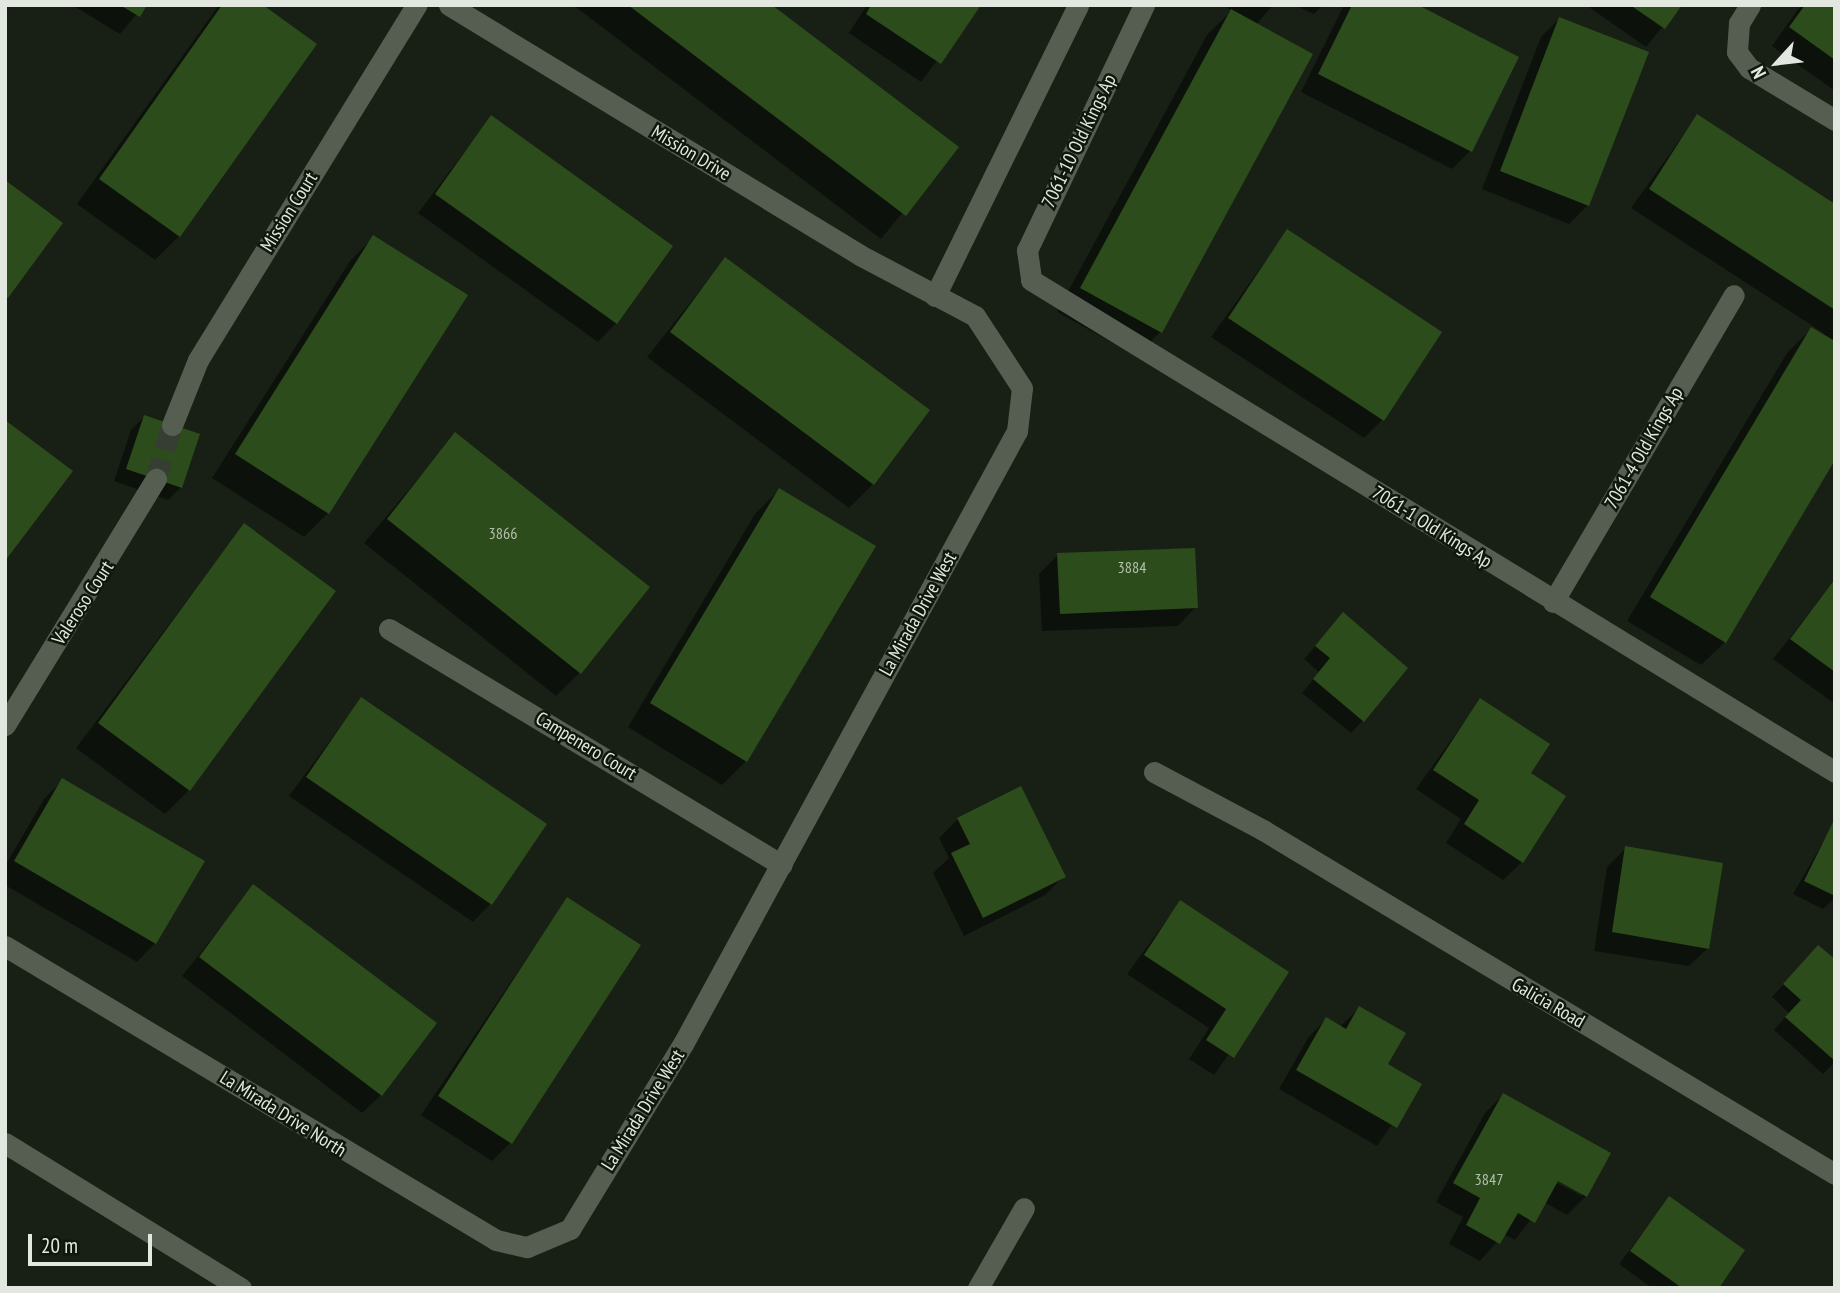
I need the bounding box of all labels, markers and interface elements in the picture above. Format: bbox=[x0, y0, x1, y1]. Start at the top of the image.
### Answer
north arrow bbox=[1742, 28, 1812, 98]
text: N bbox=[1745, 63, 1771, 83]
street label: 7061-10 Old Kings Ap bbox=[1037, 71, 1121, 211]
street label: Mission Drive bbox=[647, 120, 735, 186]
street label: Mission Court bbox=[256, 168, 322, 256]
street label: 7061-4 Old Kings Ap bbox=[1600, 383, 1688, 513]
street label: 7061-1 Old Kings Ap bbox=[1368, 481, 1496, 573]
house number: 3866 bbox=[489, 523, 517, 543]
street label: La Mirada Drive West bbox=[875, 548, 961, 680]
street label: Valeroso Court bbox=[47, 557, 119, 649]
house number: 3884 bbox=[1118, 557, 1146, 577]
street label: Campenero Court bbox=[531, 707, 641, 785]
street label: Galicia Road bbox=[1507, 973, 1589, 1033]
street label: La Mirada Drive West bbox=[597, 1045, 689, 1175]
street label: La Mirada Drive North bbox=[216, 1066, 350, 1162]
house number: 3847 bbox=[1475, 1169, 1503, 1189]
scale bar bbox=[32, 1220, 156, 1264]
text: 20 m bbox=[41, 1232, 78, 1259]

